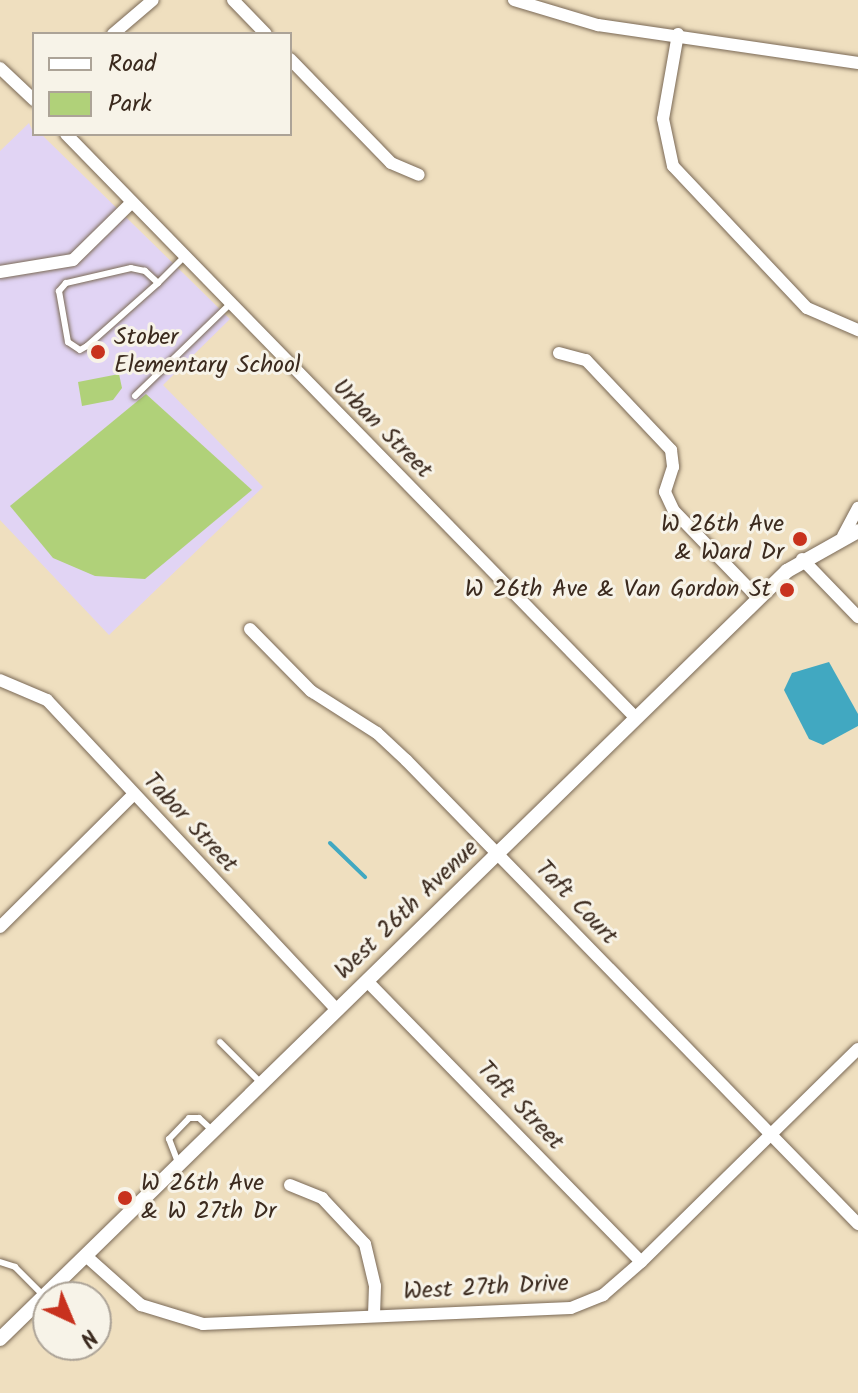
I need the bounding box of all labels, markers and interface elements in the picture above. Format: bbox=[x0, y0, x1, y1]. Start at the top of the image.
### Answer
legend bbox=[32, 32, 292, 136]
text: Road bbox=[108, 45, 156, 84]
text: Park bbox=[108, 85, 152, 124]
place label: Stober Elementary School bbox=[114, 324, 301, 380]
marker: Stober Elementary School bbox=[89, 343, 107, 361]
street label: Urban Street bbox=[326, 373, 438, 485]
place label: W 26th Ave & Ward Dr bbox=[661, 511, 784, 567]
marker: W 26th Ave & Ward Dr bbox=[791, 530, 809, 548]
place label: W 26th Ave & Van Gordon St bbox=[465, 576, 771, 604]
marker: W 26th Ave & Van Gordon St bbox=[778, 581, 796, 599]
street label: Tabor Street bbox=[137, 767, 243, 879]
street label: West 26th Avenue bbox=[329, 834, 485, 986]
street label: Taft Court bbox=[529, 855, 623, 951]
street label: Taft Street bbox=[470, 1055, 570, 1157]
place label: W 26th Ave & W 27th Dr bbox=[141, 1170, 276, 1226]
marker: W 26th Ave & W 27th Dr bbox=[116, 1189, 134, 1207]
street label: West 27th Drive bbox=[403, 1269, 569, 1307]
north arrow bbox=[32, 1281, 112, 1361]
text: N bbox=[70, 1320, 105, 1355]

